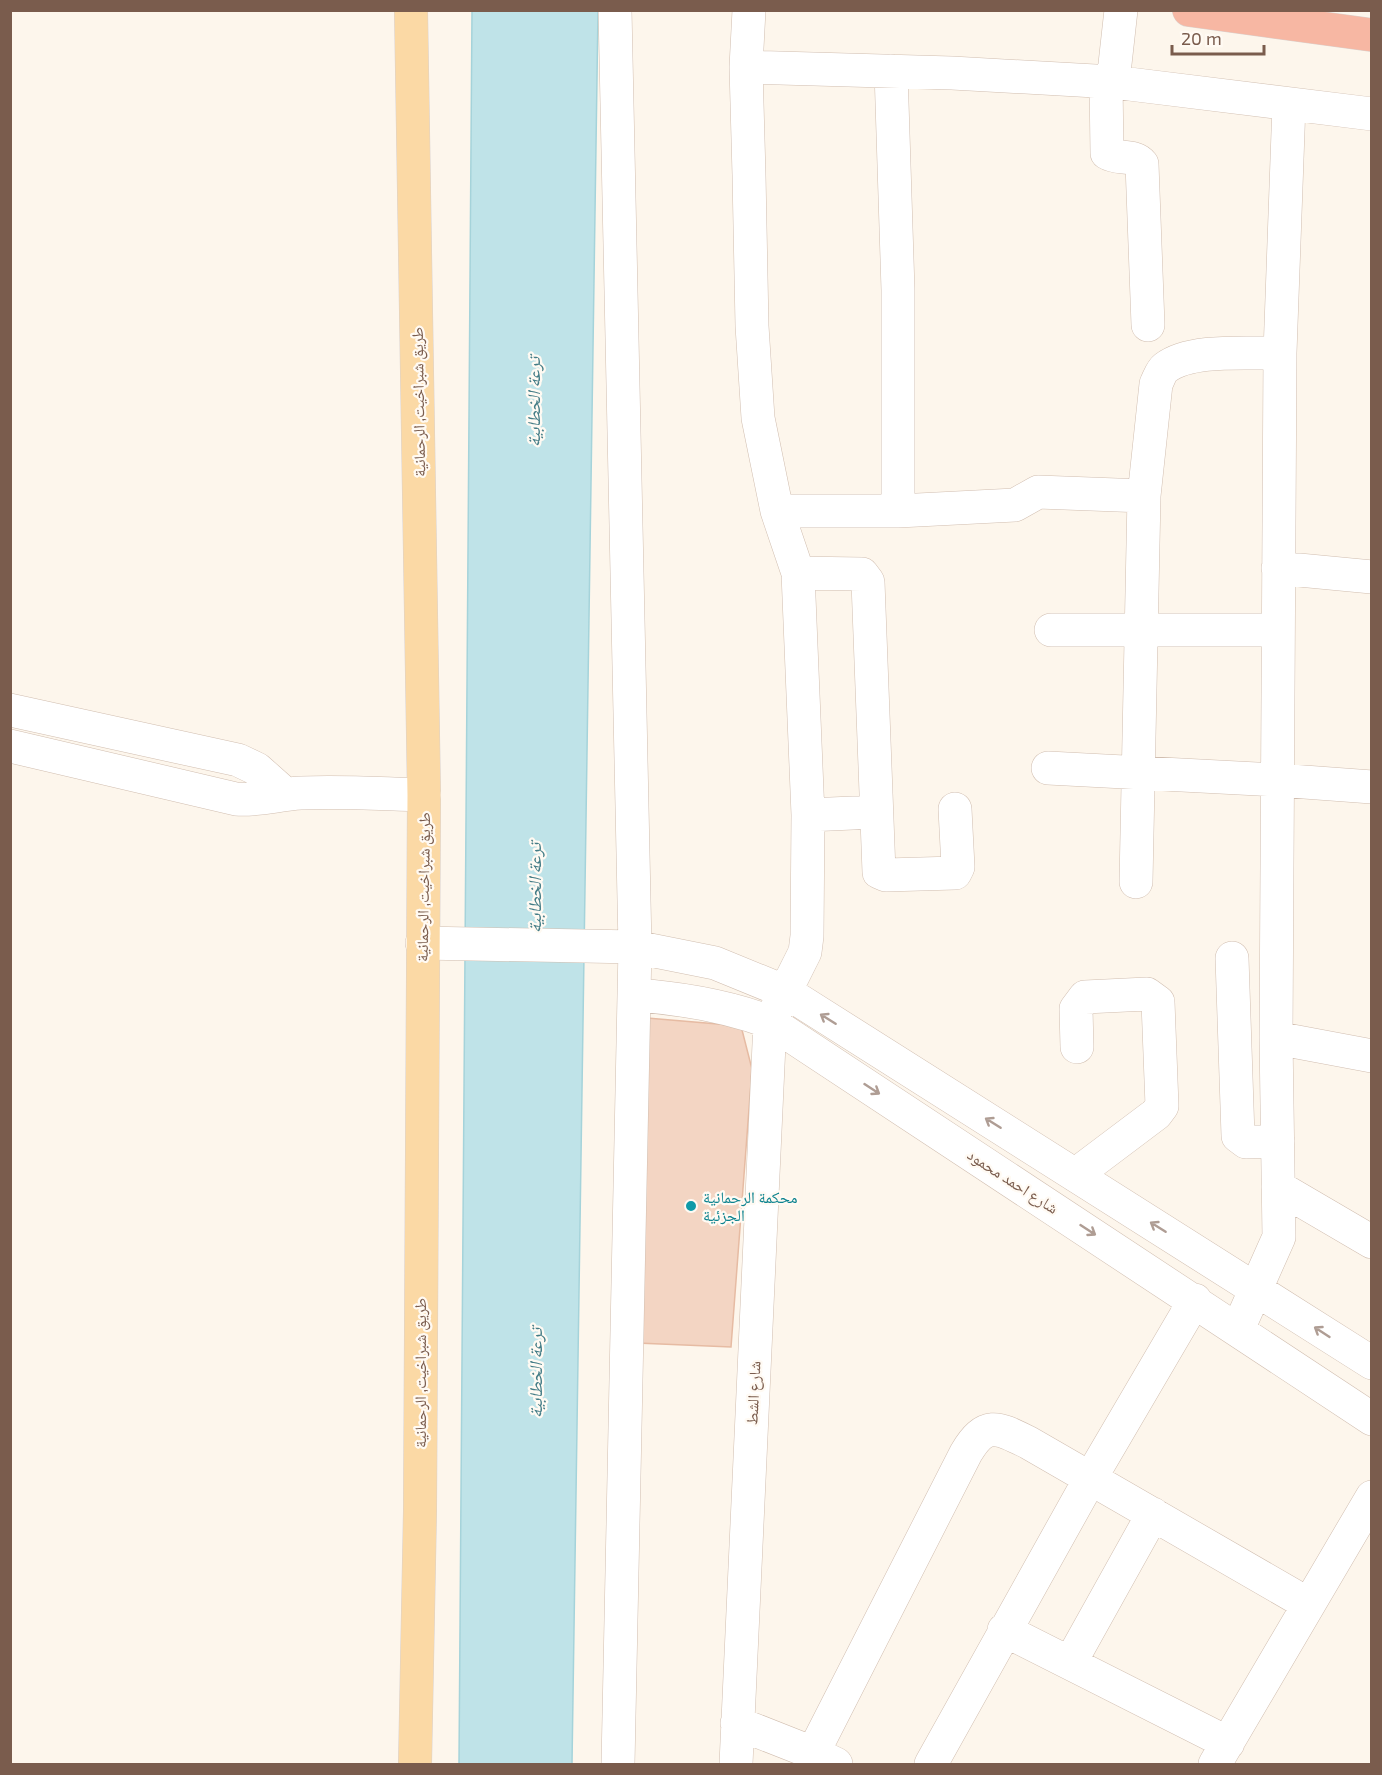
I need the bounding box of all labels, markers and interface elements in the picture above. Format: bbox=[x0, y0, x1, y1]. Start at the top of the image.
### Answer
scale bar bbox=[1172, 18, 1264, 56]
text: 20 m bbox=[1181, 27, 1222, 49]
street label: طريق شبراخيت, الرحمانية bbox=[407, 327, 430, 477]
water label: ترعة الخطابية bbox=[522, 353, 545, 447]
street label: طريق شبراخيت, الرحمانية bbox=[412, 812, 435, 962]
water label: ترعة الخطابية bbox=[523, 839, 546, 933]
one-way arrow bbox=[820, 1012, 837, 1024]
one-way arrow bbox=[863, 1083, 880, 1095]
one-way arrow bbox=[985, 1117, 1002, 1129]
street label: شارع احمد محمود bbox=[963, 1144, 1062, 1219]
place label: محكمة الرحمانية الجزئية bbox=[703, 1187, 798, 1225]
marker: محكمة الرحمانية الجزئية bbox=[684, 1199, 698, 1213]
one-way arrow bbox=[1150, 1221, 1167, 1233]
one-way arrow bbox=[1079, 1224, 1096, 1236]
street label: طريق شبراخيت, الرحمانية bbox=[410, 1298, 431, 1448]
water label: ترعة الخطابية bbox=[524, 1324, 547, 1418]
one-way arrow bbox=[1314, 1325, 1331, 1337]
street label: شارع الشط bbox=[741, 1360, 766, 1426]

